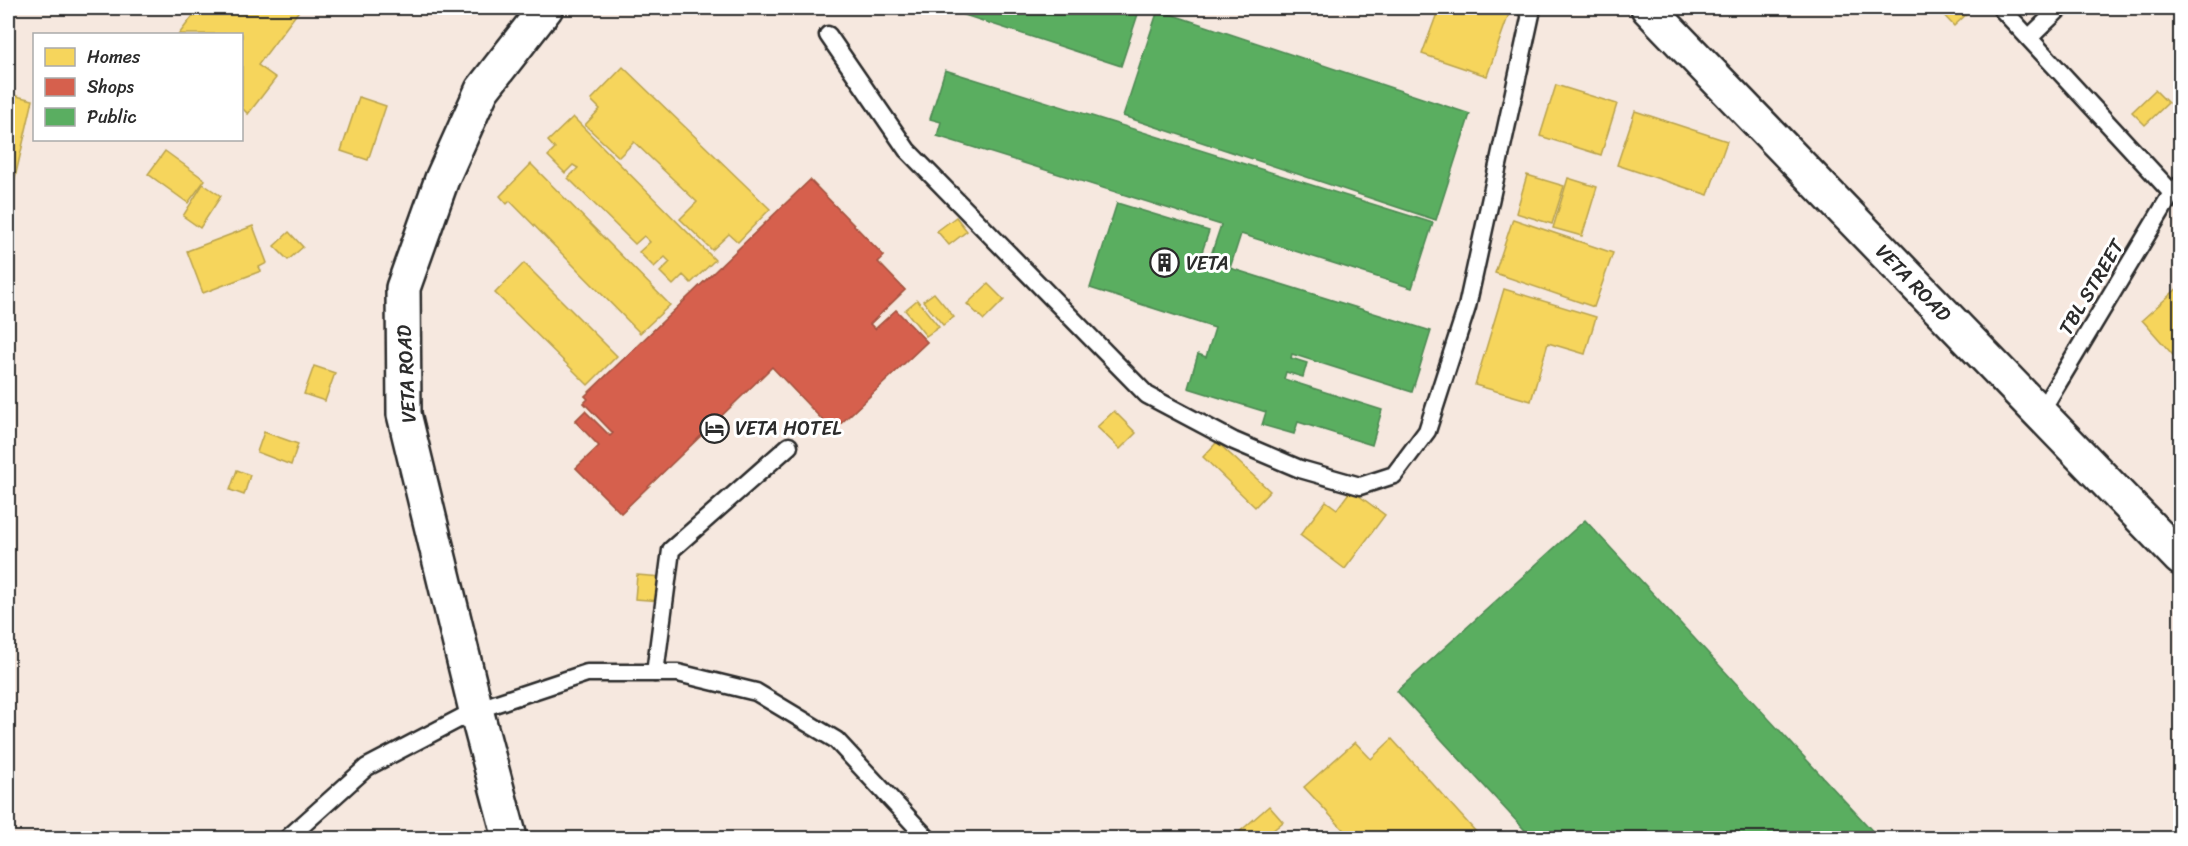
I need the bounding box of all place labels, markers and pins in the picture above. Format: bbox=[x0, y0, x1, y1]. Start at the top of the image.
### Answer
place label: VETA bbox=[1186, 246, 1229, 281]
building icon: VETA bbox=[1149, 247, 1181, 279]
place label: VETA HOTEL bbox=[735, 411, 842, 446]
hotel icon: VETA HOTEL bbox=[698, 412, 730, 444]

